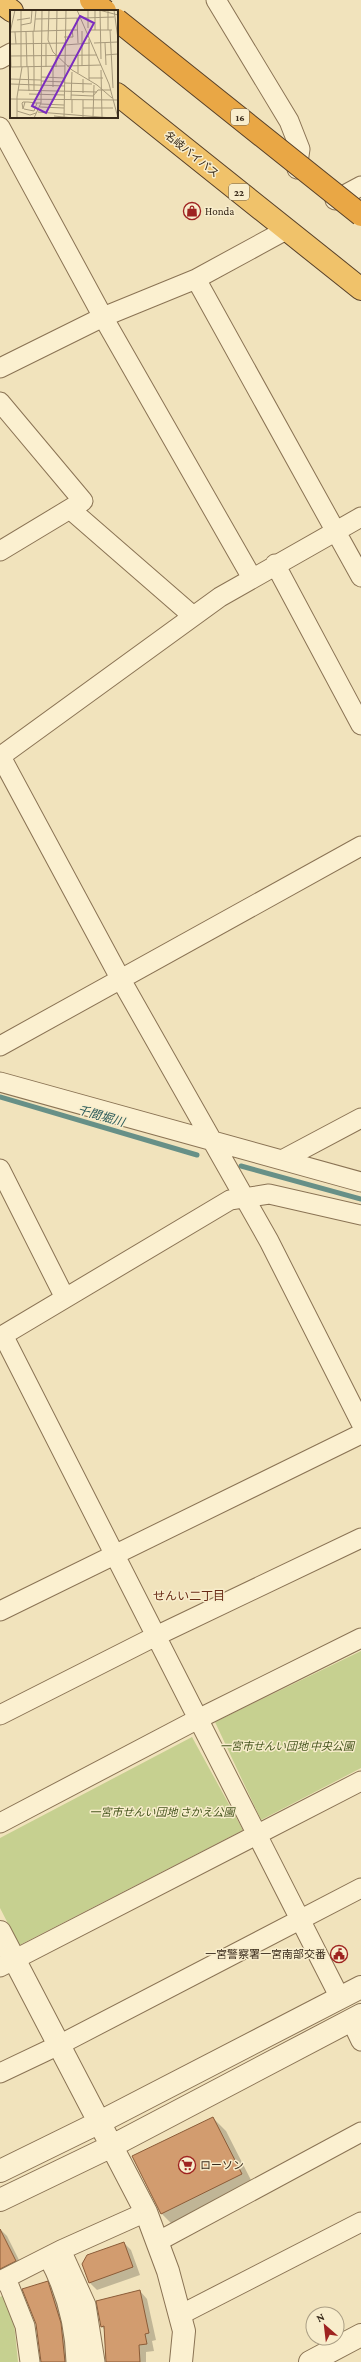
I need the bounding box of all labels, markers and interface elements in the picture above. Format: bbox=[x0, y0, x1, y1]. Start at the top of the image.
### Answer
inset map bbox=[10, 10, 118, 118]
road number: 16 bbox=[231, 109, 249, 125]
street label: 名岐バイパス bbox=[163, 129, 221, 179]
road number: 22 bbox=[229, 184, 249, 200]
shop icon: Honda bbox=[182, 201, 202, 221]
place label: Honda bbox=[205, 205, 234, 217]
water label: 千間堀川 bbox=[76, 1103, 128, 1130]
district label: せんい二丁目 bbox=[153, 1589, 225, 1603]
park label: 一宮市せんい団地 中央公園 bbox=[220, 1740, 356, 1752]
park label: 一宮市せんい団地 さかえ公園 bbox=[89, 1806, 237, 1818]
public building icon: 一宮警察署一宮南部交番 bbox=[329, 1944, 349, 1964]
place label: 一宮警察署一宮南部交番 bbox=[205, 1948, 326, 1960]
supermarket icon: ローソン bbox=[177, 2155, 197, 2175]
place label: ローソン bbox=[200, 2159, 244, 2171]
north arrow bbox=[305, 2306, 345, 2346]
text: N bbox=[314, 2310, 327, 2324]

